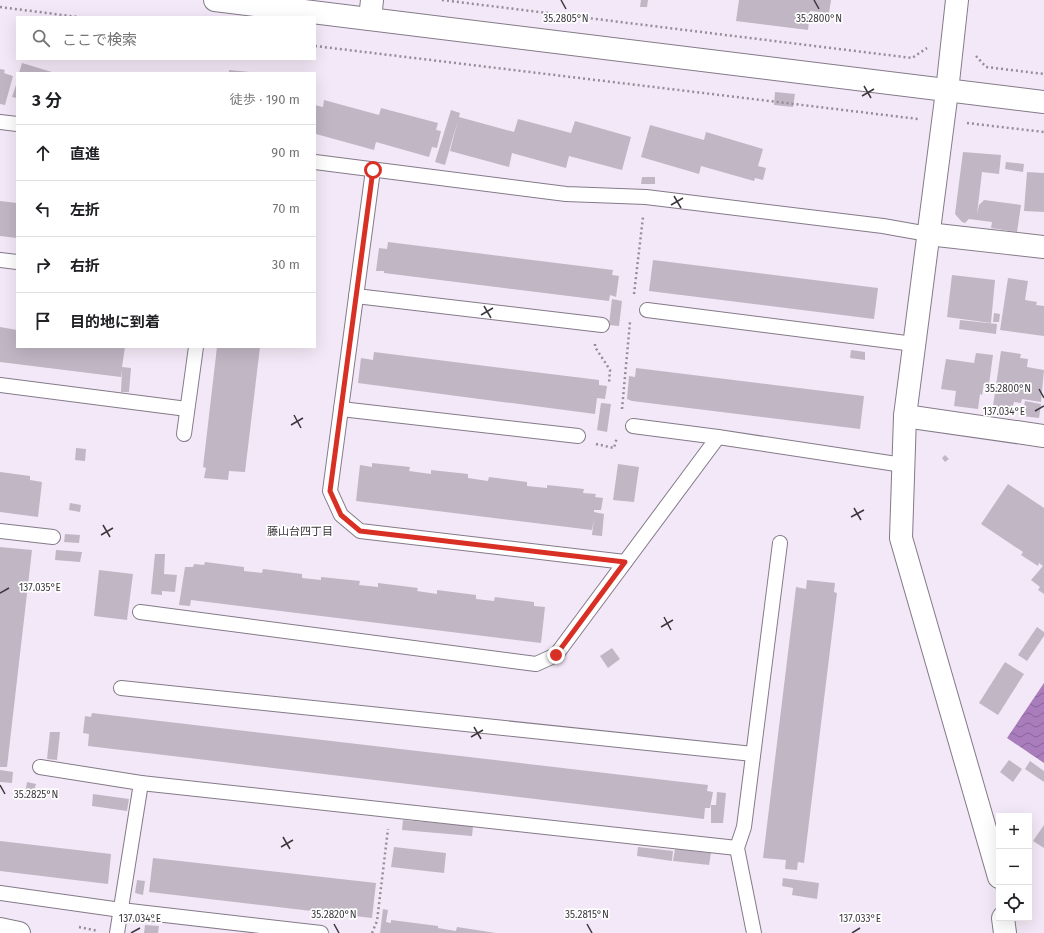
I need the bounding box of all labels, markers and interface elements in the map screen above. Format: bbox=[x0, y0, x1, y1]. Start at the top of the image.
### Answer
text: 35.2805°N bbox=[543, 13, 589, 25]
text: 35.2800°N bbox=[796, 13, 842, 25]
search box bbox=[16, 16, 316, 60]
icon: search bbox=[30, 27, 52, 49]
text: ここで検索 bbox=[62, 31, 137, 49]
text: 3 分 bbox=[32, 90, 62, 111]
text: 徒歩 · 190 m bbox=[230, 92, 300, 107]
icon: ahead bbox=[32, 142, 54, 164]
text: 直進 bbox=[70, 145, 100, 163]
text: 90 m bbox=[271, 145, 300, 160]
route start bbox=[364, 161, 382, 179]
icon: left bbox=[32, 198, 54, 220]
text: 左折 bbox=[70, 201, 100, 219]
text: 70 m bbox=[273, 201, 300, 216]
icon: right bbox=[32, 254, 54, 276]
text: 右折 bbox=[70, 257, 100, 275]
text: 30 m bbox=[272, 257, 300, 272]
icon: arrive bbox=[32, 310, 54, 332]
text: 目的地に到着 bbox=[70, 313, 160, 331]
text: 35.2800°N bbox=[985, 383, 1031, 395]
text: 137.034°E bbox=[983, 406, 1025, 418]
district label: 藤山台四丁目 bbox=[267, 525, 333, 538]
text: 137.035°E bbox=[19, 582, 61, 594]
route end bbox=[547, 646, 565, 664]
text: 35.2825°N bbox=[14, 789, 58, 801]
map controls bbox=[996, 813, 1032, 921]
button: + bbox=[996, 813, 1032, 849]
button: − bbox=[996, 849, 1032, 885]
button: locate bbox=[996, 885, 1032, 921]
text: 35.2820°N bbox=[311, 909, 357, 921]
text: 35.2815°N bbox=[565, 909, 609, 921]
text: 137.034°E bbox=[119, 913, 161, 925]
text: 137.033°E bbox=[839, 913, 881, 925]

